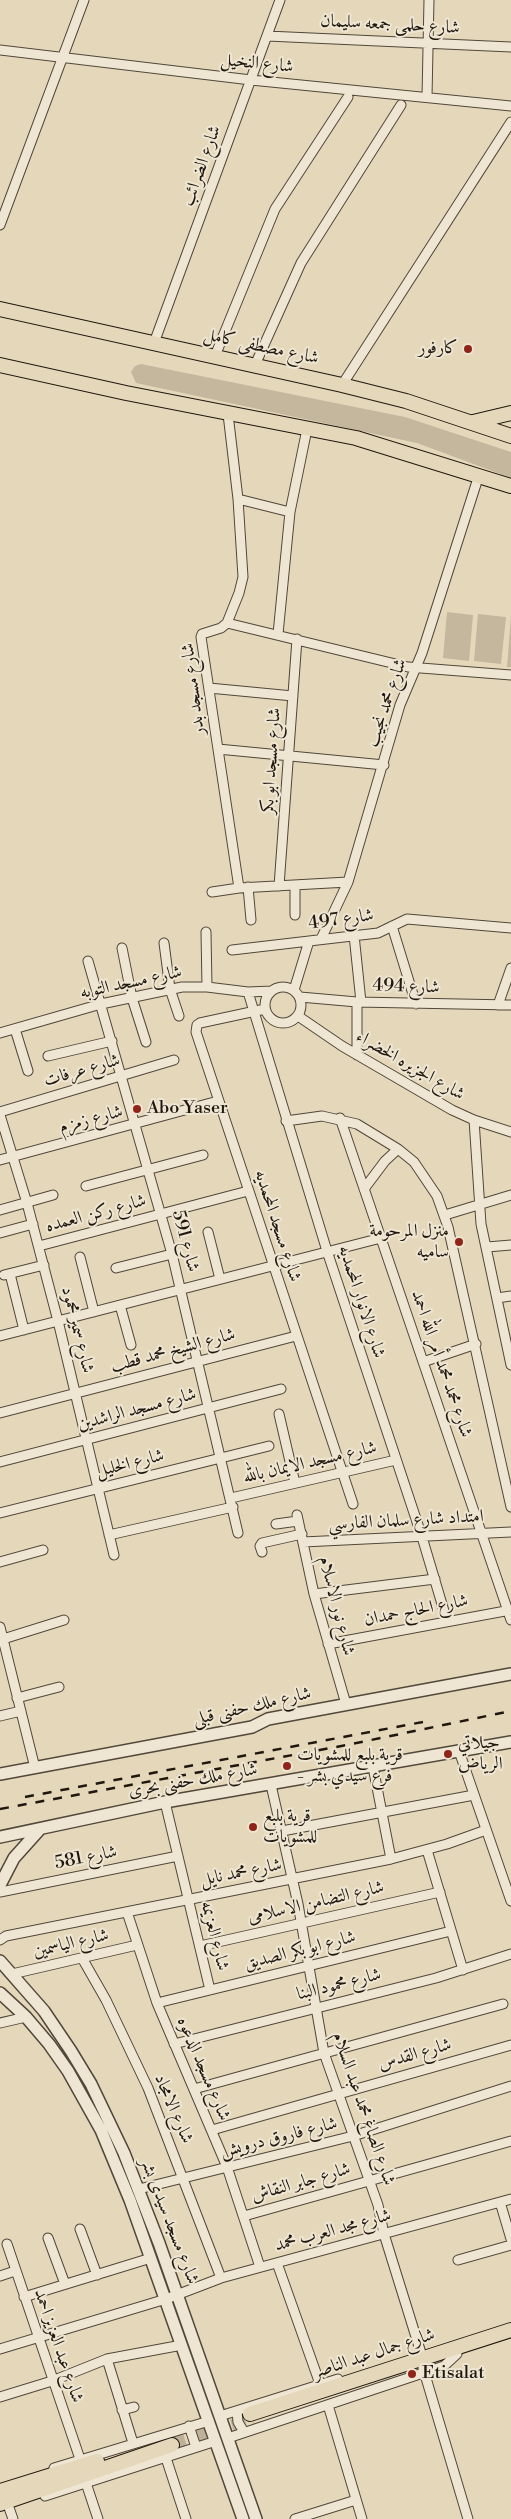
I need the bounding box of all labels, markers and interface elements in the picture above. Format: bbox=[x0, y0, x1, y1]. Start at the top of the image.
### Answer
street label: شارع حلمى جمعه سليمان bbox=[320, 11, 460, 39]
street label: شارع النخيل bbox=[219, 49, 295, 79]
street label: شارع الضرائب bbox=[177, 123, 227, 209]
street label: شارع مصطفى كامل bbox=[201, 324, 321, 370]
place label: كارفور bbox=[418, 338, 458, 360]
marker: كارفور bbox=[462, 343, 474, 355]
street label: شارع مسجد بدر bbox=[178, 642, 210, 736]
street label: شارع محمد نجيب bbox=[362, 656, 412, 750]
street label: شارع مسجد ابو بكر bbox=[258, 707, 286, 815]
street label: شارع 497 bbox=[307, 905, 375, 935]
street label: شارع مسجد التوبه bbox=[78, 962, 184, 1004]
street label: شارع 494 bbox=[372, 975, 440, 999]
street label: شارع الجزيره الخضراء bbox=[352, 1026, 468, 1106]
street label: شارع عرفات bbox=[41, 1050, 123, 1092]
place label: Abo Yaser bbox=[147, 1098, 228, 1120]
street label: شارع زمزم bbox=[57, 1101, 125, 1139]
marker: Abo Yaser bbox=[131, 1103, 143, 1115]
street label: شارع مسجد المحمديه bbox=[249, 1167, 305, 1285]
street label: شارع ركن العمده bbox=[43, 1190, 149, 1238]
street label: شارع 591 bbox=[166, 1208, 204, 1274]
place label: منزل المرحومة ساميه bbox=[369, 1221, 449, 1264]
marker: منزل المرحومة ساميه bbox=[453, 1236, 465, 1248]
street label: شارع الانوار المحمديه bbox=[333, 1243, 389, 1361]
street label: شارع سمير محمود bbox=[56, 1284, 98, 1376]
street label: شارع محمد محمد أمر الله احمد bbox=[406, 1287, 476, 1441]
street label: شارع الشيخ محمد قطب bbox=[108, 1324, 238, 1378]
street label: شارع مسجد الراشدين bbox=[75, 1384, 199, 1436]
street label: شارع مسجد الايمان بالله bbox=[241, 1437, 379, 1489]
street label: شارع الخليل bbox=[94, 1445, 166, 1483]
street label: امتداد شارع سلمان الفارسي bbox=[328, 1506, 484, 1536]
street label: شارع نور الاسلام bbox=[313, 1554, 359, 1658]
street label: شارع الحاج حمدان bbox=[362, 1590, 470, 1632]
street label: شارع ملك حفنى قبلى bbox=[191, 1683, 313, 1731]
place label: جيلاتي الرياض bbox=[458, 1733, 503, 1776]
place label: قرية بلبع للمشويات - فرع سيدي بشر bbox=[297, 1745, 403, 1788]
marker: جيلاتي الرياض bbox=[442, 1748, 454, 1760]
street label: شارع ملك حفنى بحرى bbox=[127, 1759, 259, 1803]
marker: قرية بلبع للمشويات - فرع سيدي بشر bbox=[281, 1760, 293, 1772]
place label: قرية بلبع للمشويات bbox=[263, 1806, 317, 1848]
marker: قرية بلبع للمشويات bbox=[247, 1821, 259, 1833]
street label: شارع 581 bbox=[53, 1841, 119, 1875]
street label: شارع محمد نايل bbox=[198, 1854, 284, 1892]
street label: شارع التضامن الاسلامى bbox=[246, 1877, 386, 1929]
street label: شارع العزيمه bbox=[195, 1899, 233, 1973]
street label: شارع الياسمين bbox=[31, 1925, 111, 1963]
street label: شارع ابو بكر الصديق bbox=[242, 1927, 358, 1975]
street label: شارع محمود البنا bbox=[295, 1964, 383, 2006]
street label: شارع مسجد الدعوه bbox=[171, 2014, 235, 2124]
street label: شارع الصاغ محمد عبد السلام bbox=[327, 2029, 399, 2189]
street label: شارع القدس bbox=[376, 2034, 454, 2076]
street label: شارع الامجاد bbox=[149, 2071, 197, 2147]
street label: شارع فاروق درويش bbox=[218, 2113, 340, 2163]
street label: شارع مسجد سيدى بشر bbox=[135, 2155, 203, 2287]
street label: شارع جابر النقاش bbox=[249, 2158, 353, 2208]
street label: شارع مجد العرب محمد bbox=[272, 2205, 394, 2257]
street label: شارع عبد العزيز احمد bbox=[28, 2286, 88, 2406]
street label: شارع جمال عبد الناصر bbox=[310, 2324, 438, 2384]
place label: Etisalat bbox=[422, 2363, 485, 2385]
marker: Etisalat bbox=[406, 2368, 418, 2380]

